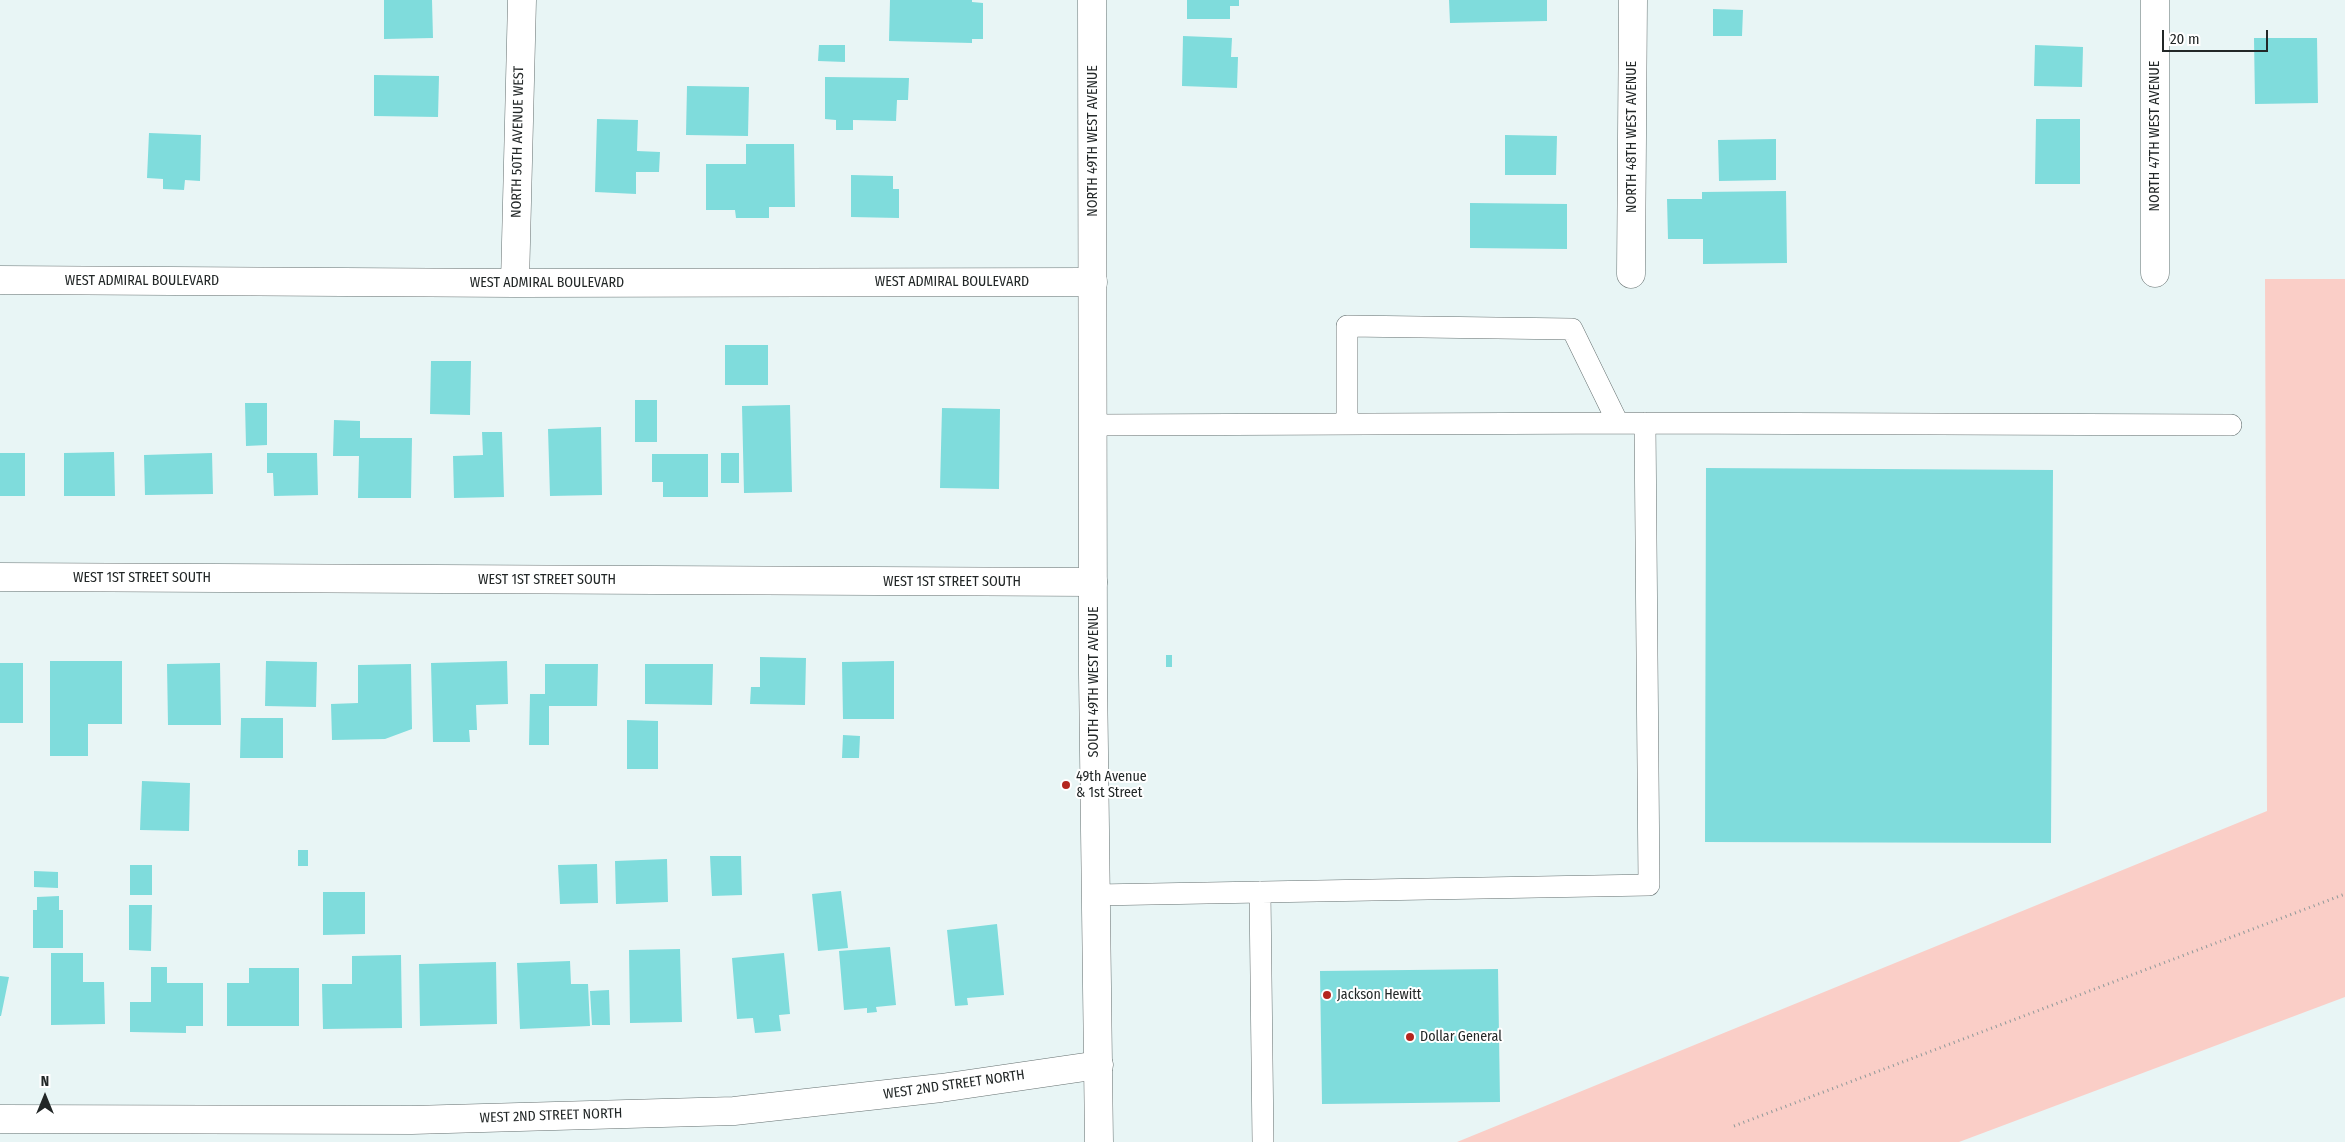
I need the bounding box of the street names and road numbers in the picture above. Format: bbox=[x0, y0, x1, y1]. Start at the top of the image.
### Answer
street label: NORTH 48TH WEST AVENUE bbox=[1624, 61, 1640, 213]
street label: NORTH 47TH WEST AVENUE bbox=[2147, 61, 2163, 211]
street label: NORTH 49TH WEST AVENUE bbox=[1085, 65, 1101, 217]
street label: NORTH 50TH AVENUE WEST bbox=[508, 66, 528, 218]
street label: WEST ADMIRAL BOULEVARD bbox=[65, 273, 219, 289]
street label: WEST ADMIRAL BOULEVARD bbox=[875, 274, 1029, 290]
street label: WEST ADMIRAL BOULEVARD bbox=[470, 275, 624, 291]
street label: WEST 1ST STREET SOUTH bbox=[73, 570, 211, 586]
street label: WEST 1ST STREET SOUTH bbox=[478, 572, 616, 588]
street label: WEST 1ST STREET SOUTH bbox=[883, 574, 1021, 590]
street label: SOUTH 49TH WEST AVENUE bbox=[1086, 606, 1102, 758]
street label: WEST 2ND STREET NORTH bbox=[882, 1067, 1026, 1103]
street label: WEST 2ND STREET NORTH bbox=[479, 1105, 623, 1127]

